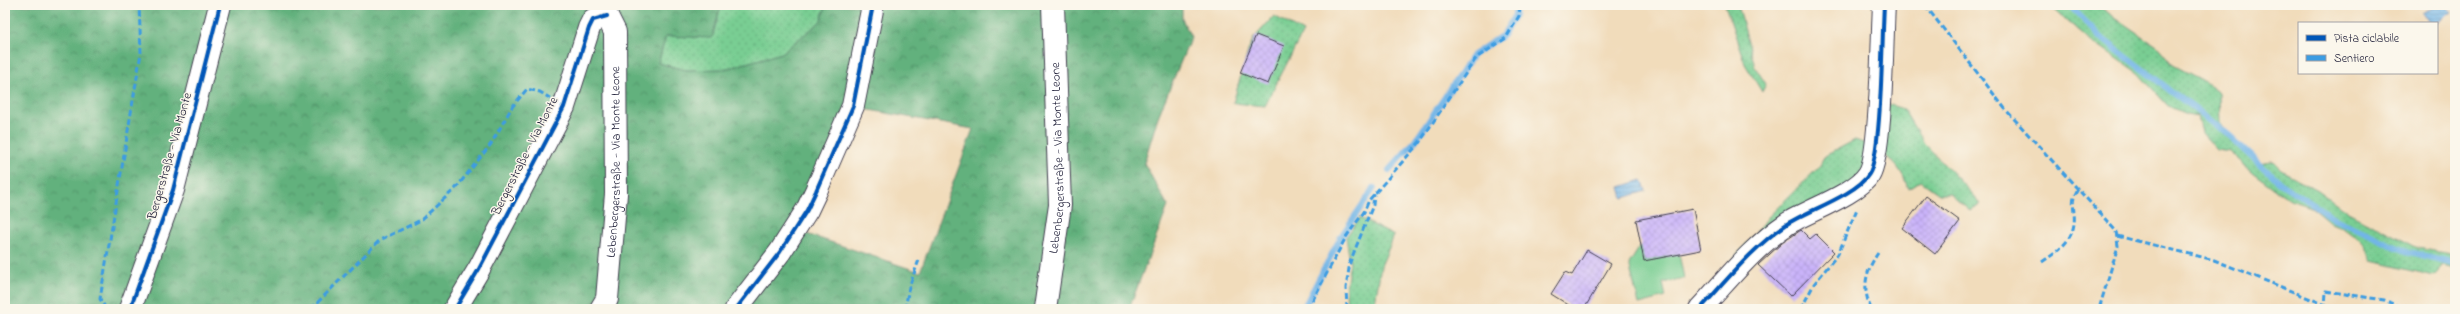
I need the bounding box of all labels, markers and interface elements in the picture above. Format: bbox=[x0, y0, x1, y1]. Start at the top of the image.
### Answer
legend bbox=[2298, 22, 2438, 74]
text: Pista ciclabile bbox=[2334, 30, 2400, 48]
text: Sentiero bbox=[2334, 50, 2375, 68]
street label: Lebenbergerstraße - Via Monte Leone bbox=[1044, 62, 1071, 255]
street label: Lebenbergerstraße - Via Monte Leone bbox=[601, 66, 626, 259]
street label: Bergerstraße - Via Monte bbox=[143, 90, 198, 223]
street label: Bergerstraße - Via Monte bbox=[486, 93, 564, 220]

